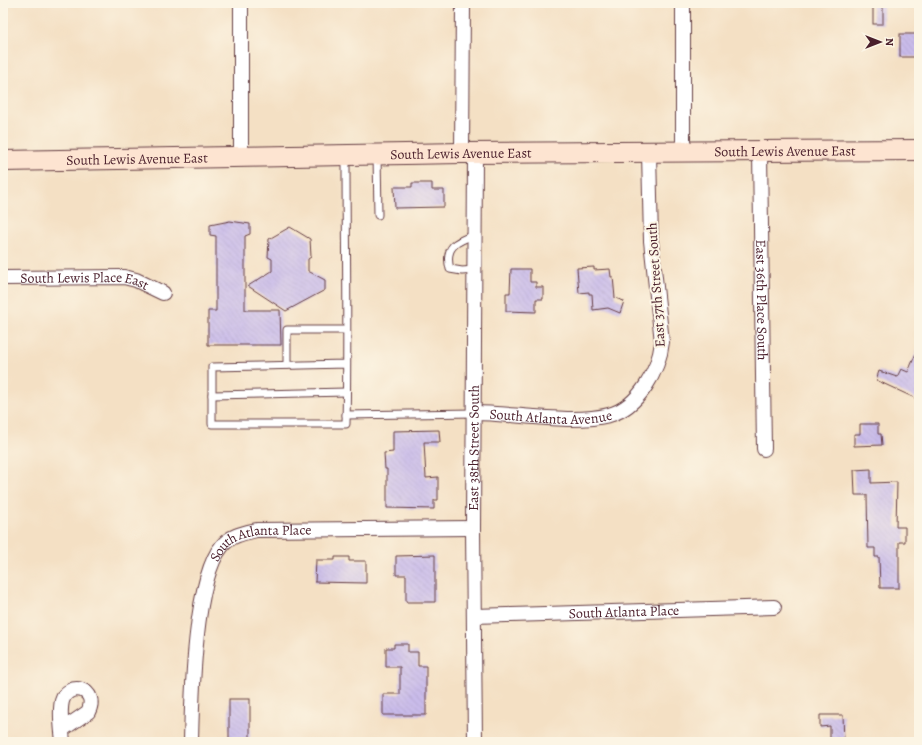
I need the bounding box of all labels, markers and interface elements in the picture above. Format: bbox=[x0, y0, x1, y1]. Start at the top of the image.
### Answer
north arrow bbox=[860, 22, 900, 62]
text: N bbox=[882, 38, 897, 46]
street label: South Lewis Avenue East bbox=[714, 141, 856, 161]
street label: South Lewis Avenue East bbox=[390, 143, 532, 164]
street label: South Lewis Avenue East bbox=[66, 148, 208, 169]
street label: East 37th Street South bbox=[642, 221, 670, 348]
street label: East 36th Place South bbox=[752, 239, 772, 361]
street label: South Lewis Place East bbox=[20, 267, 153, 295]
street label: East 38th Street South bbox=[464, 384, 483, 511]
street label: South Atlanta Avenue bbox=[489, 404, 614, 429]
street label: South Atlanta Place bbox=[205, 520, 311, 565]
street label: South Atlanta Place bbox=[568, 600, 680, 623]

